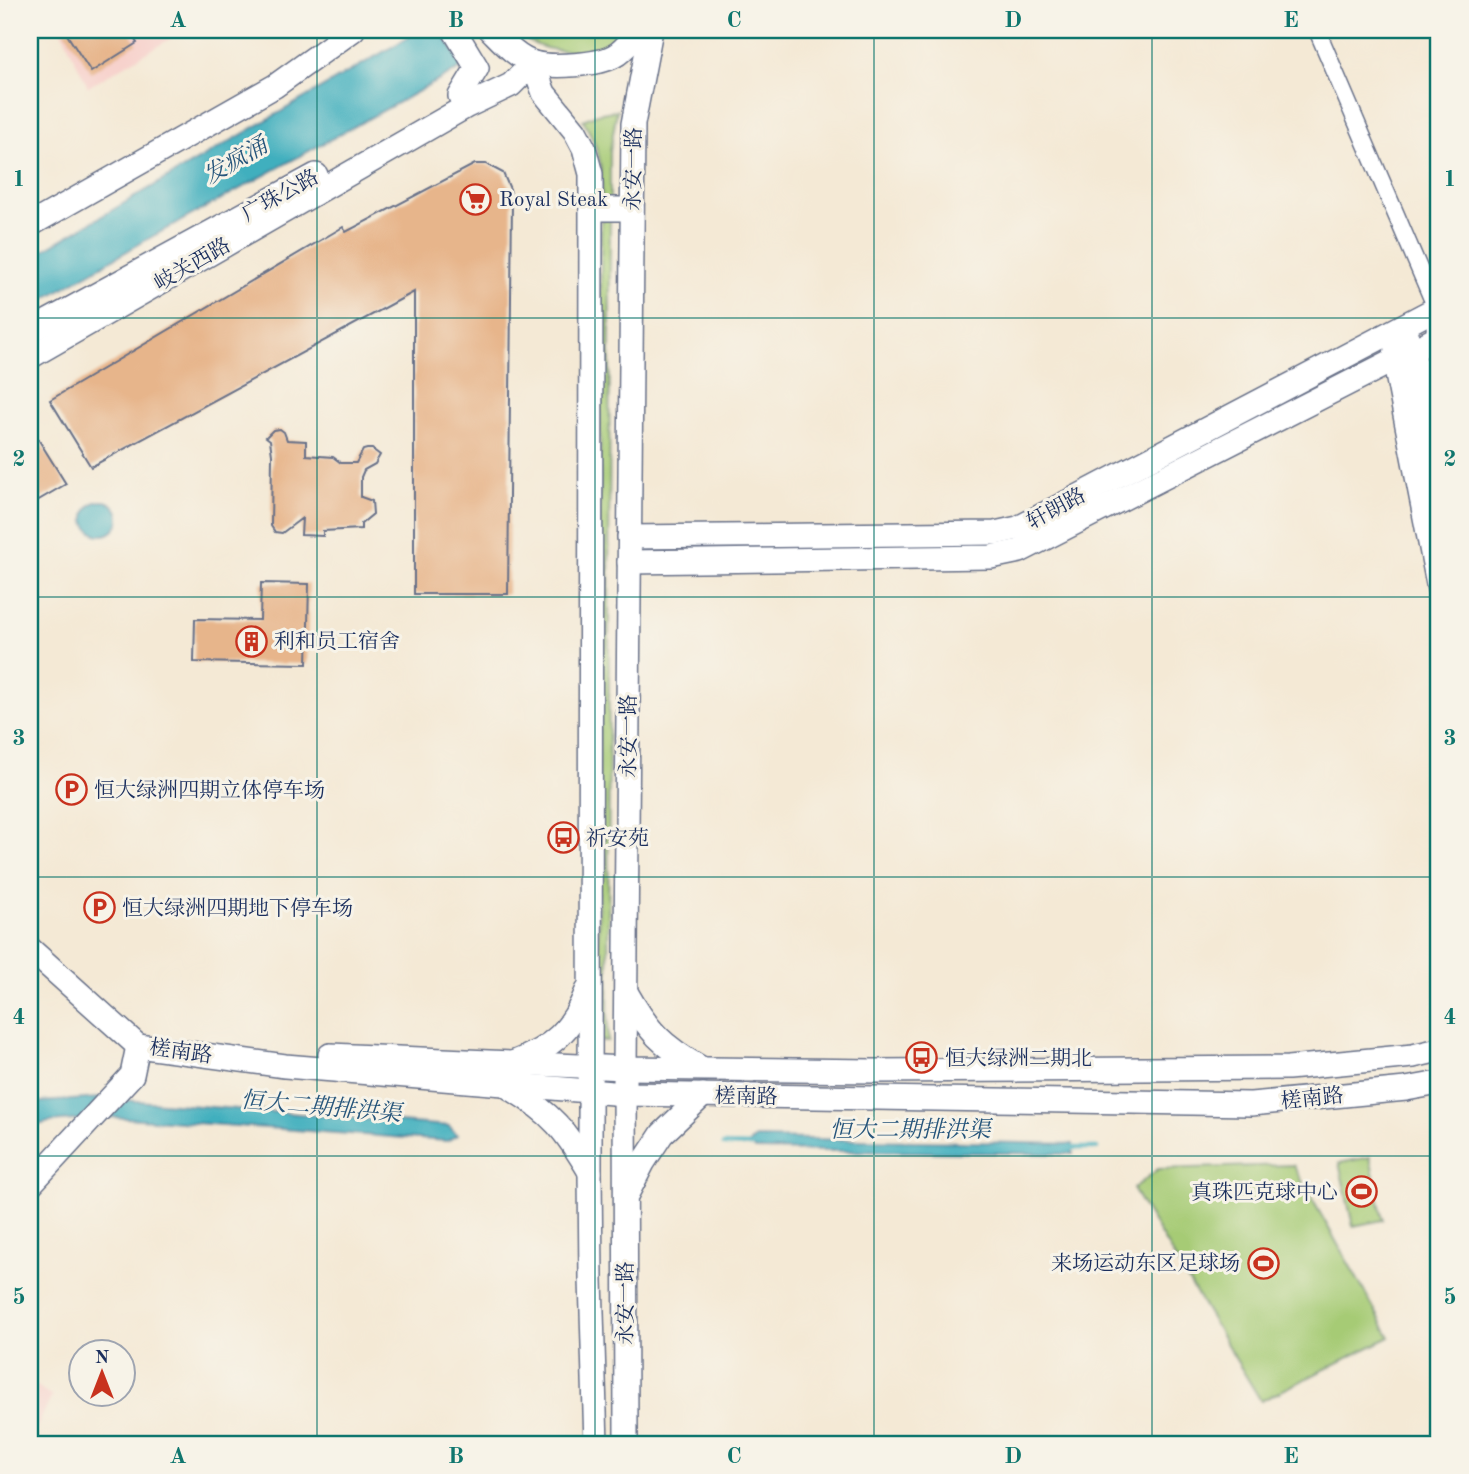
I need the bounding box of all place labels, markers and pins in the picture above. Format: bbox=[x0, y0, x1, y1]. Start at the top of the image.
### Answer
supermarket icon: Royal Steak bbox=[459, 182, 493, 216]
place label: Royal Steak bbox=[499, 190, 608, 211]
building icon: 利和员工宿舍 bbox=[234, 624, 268, 658]
place label: 利和员工宿舍 bbox=[274, 630, 400, 653]
parking icon: 恒大绿洲四期立体停车场 bbox=[54, 773, 88, 807]
place label: 恒大绿洲四期立体停车场 bbox=[94, 779, 325, 802]
bus stop icon: 祈安苑 bbox=[546, 821, 580, 855]
place label: 祈安苑 bbox=[586, 827, 649, 850]
parking icon: 恒大绿洲四期地下停车场 bbox=[82, 891, 116, 925]
place label: 恒大绿洲四期地下停车场 bbox=[122, 897, 353, 920]
bus stop icon: 恒大绿洲二期北 bbox=[905, 1041, 939, 1075]
place label: 恒大绿洲二期北 bbox=[945, 1047, 1092, 1070]
sports icon: 真珠匹克球中心 bbox=[1344, 1175, 1378, 1209]
place label: 真珠匹克球中心 bbox=[1191, 1181, 1338, 1204]
sports icon: 来场运动东区足球场 bbox=[1246, 1246, 1280, 1280]
place label: 来场运动东区足球场 bbox=[1051, 1252, 1240, 1275]

